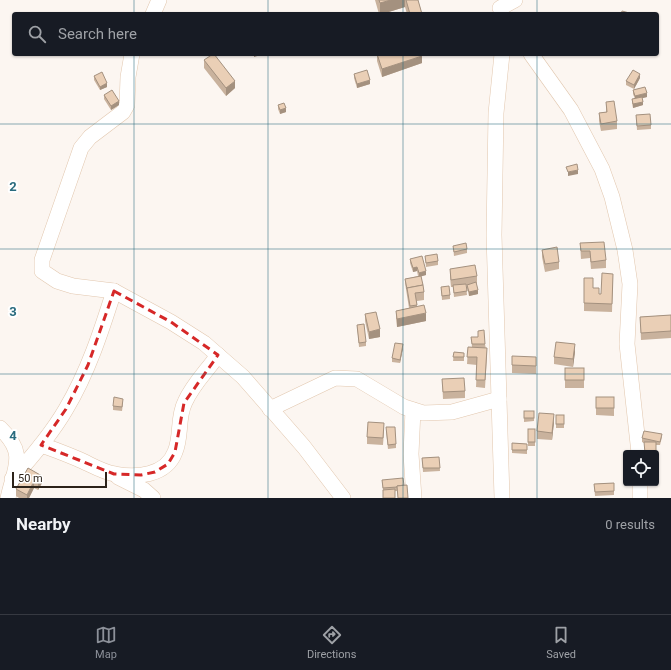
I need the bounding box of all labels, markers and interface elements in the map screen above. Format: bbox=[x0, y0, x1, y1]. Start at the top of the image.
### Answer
search box bbox=[12, 12, 659, 56]
icon: search bbox=[26, 23, 48, 45]
text: Search here bbox=[58, 25, 137, 43]
text: 2 bbox=[9, 179, 17, 194]
text: 3 bbox=[9, 304, 17, 319]
text: 4 bbox=[9, 428, 17, 443]
map controls bbox=[623, 450, 659, 486]
button: locate bbox=[623, 450, 659, 486]
scale bar bbox=[12, 470, 107, 489]
text: 50 m bbox=[18, 472, 43, 485]
text: Nearby bbox=[16, 514, 71, 534]
text: 0 results bbox=[605, 517, 655, 532]
tab: Map bbox=[95, 624, 117, 661]
tab: Directions bbox=[307, 624, 356, 661]
tab: Saved bbox=[546, 624, 576, 661]

